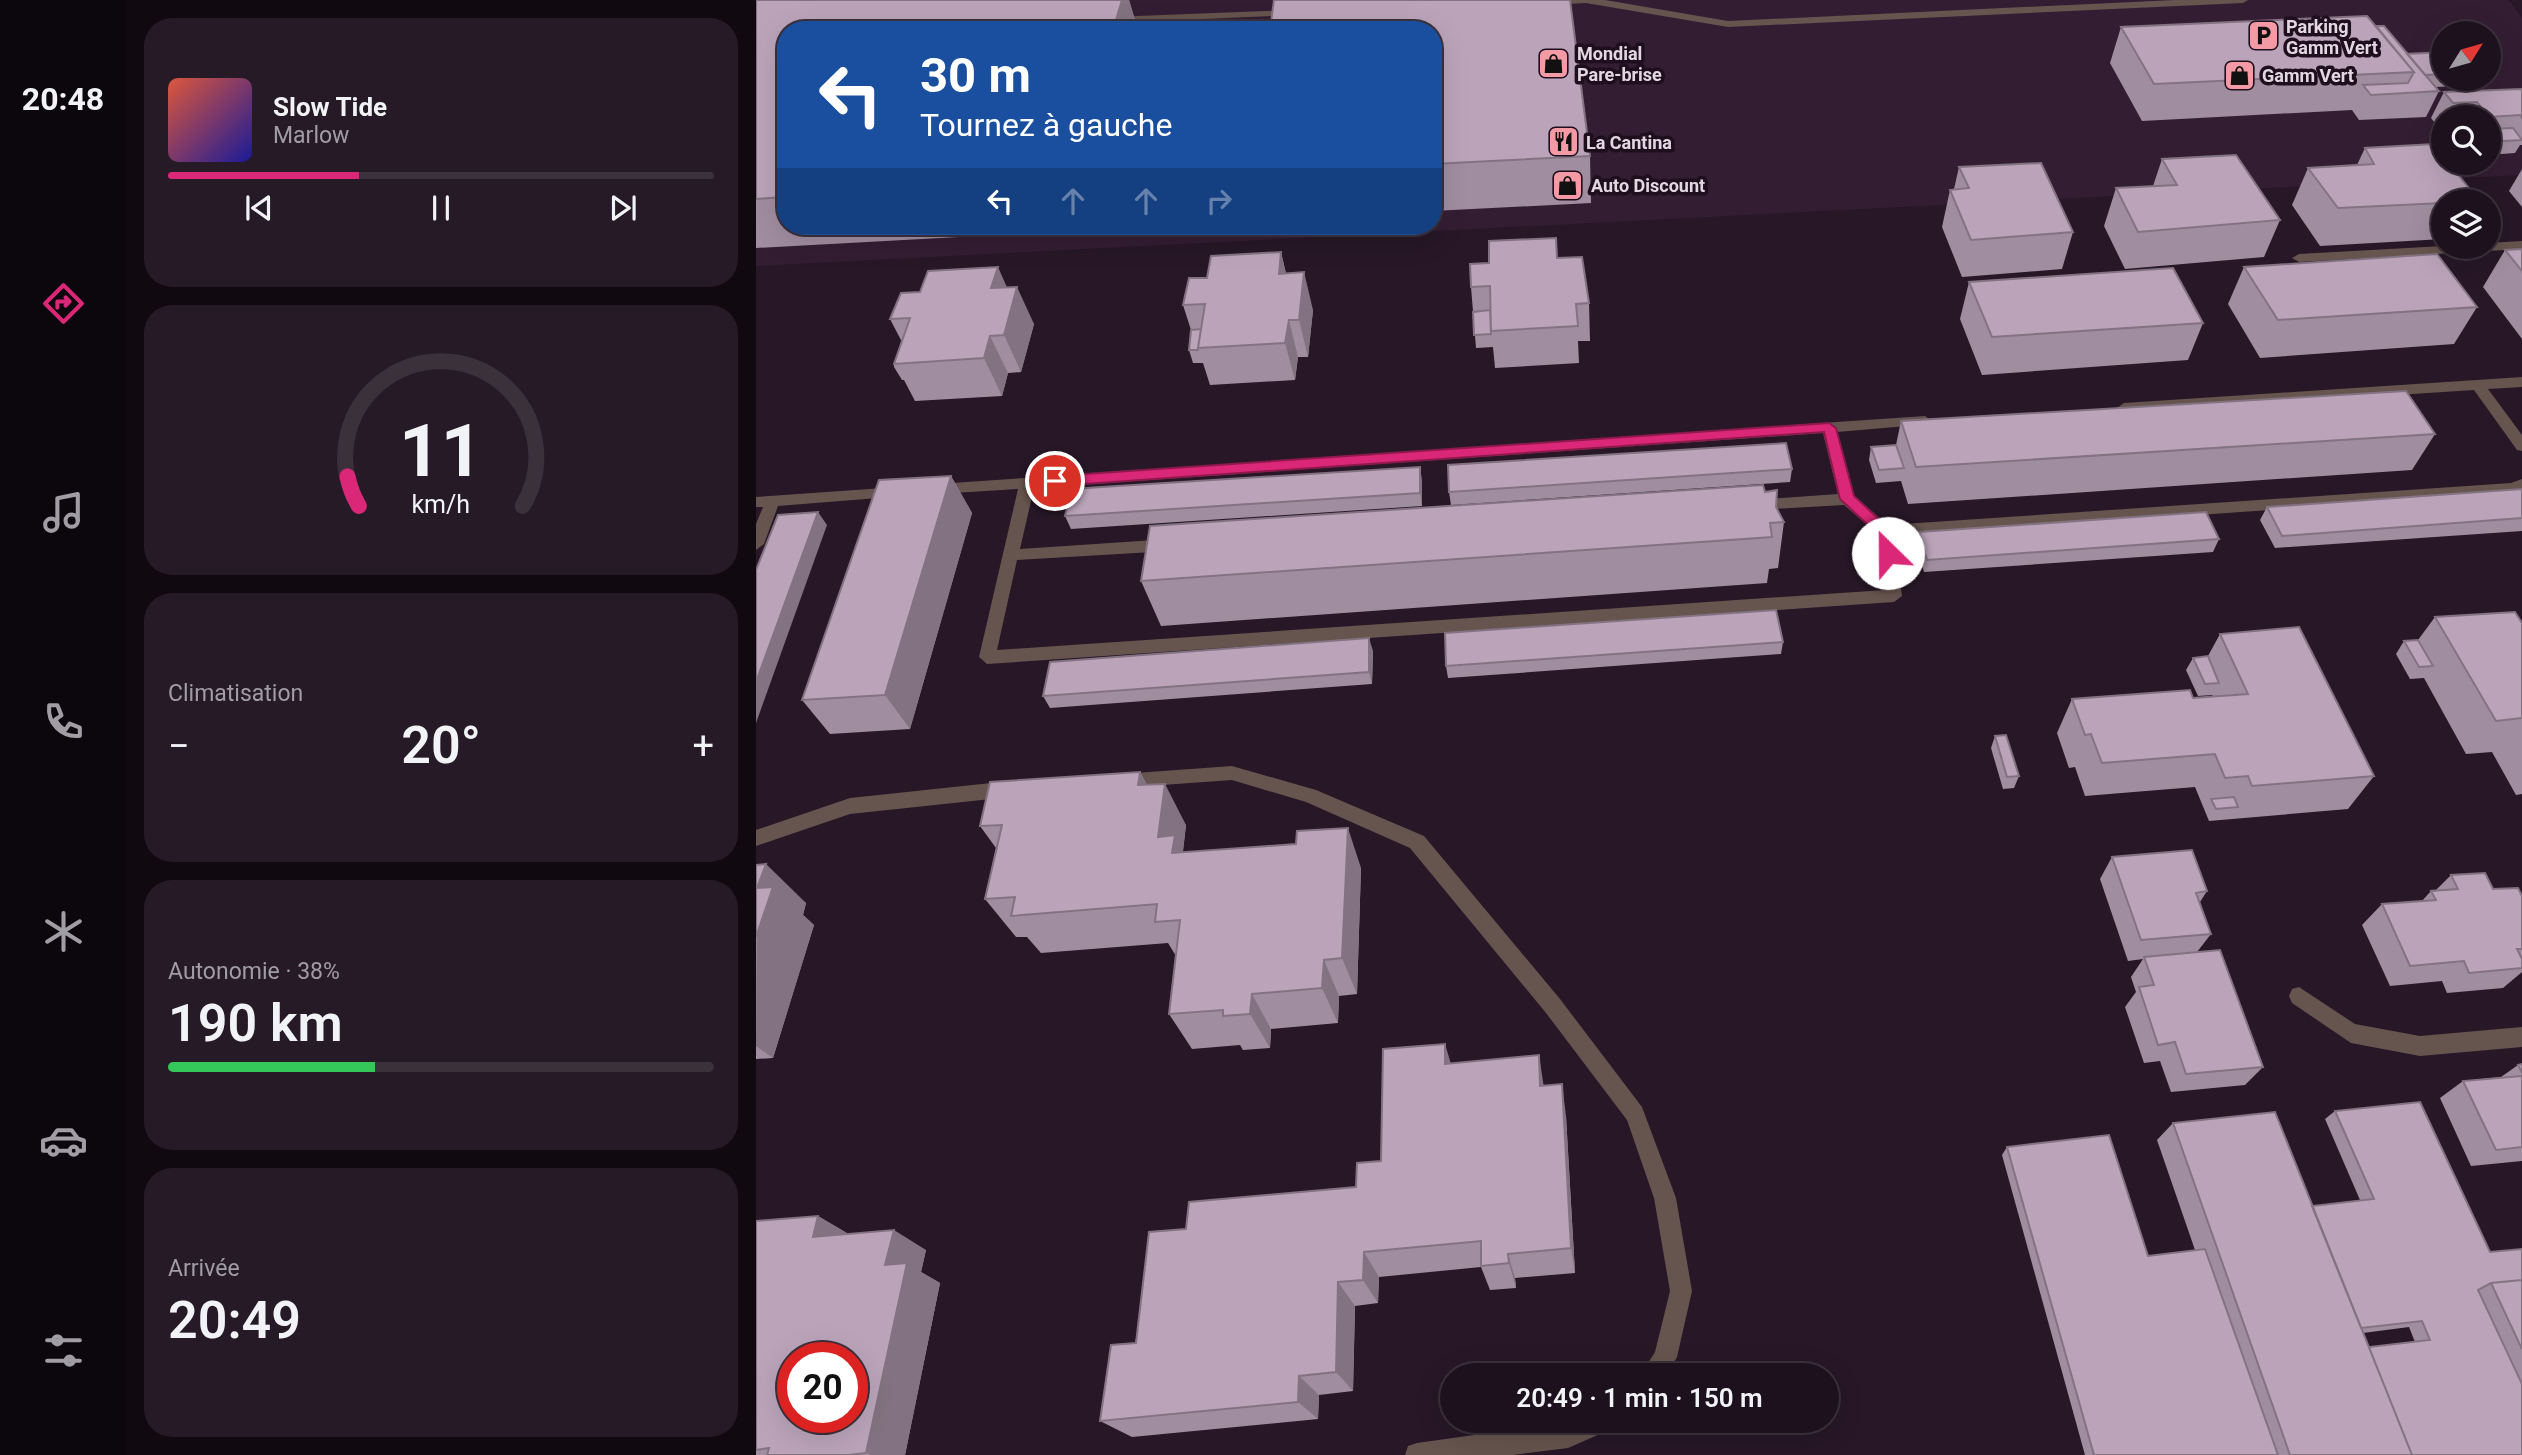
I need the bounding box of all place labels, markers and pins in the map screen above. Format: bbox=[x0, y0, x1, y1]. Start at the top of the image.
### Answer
place label: Parking Gamm Vert bbox=[2286, 16, 2378, 58]
parking icon: Parking Gamm Vert bbox=[2246, 19, 2280, 53]
place label: Mondial Pare-brise bbox=[1577, 43, 1662, 85]
shop icon: Mondial Pare-brise bbox=[1537, 46, 1571, 80]
shop icon: Gamm Vert bbox=[2222, 58, 2256, 92]
place label: Gamm Vert bbox=[2262, 65, 2354, 86]
restaurant icon: La Cantina bbox=[1546, 125, 1580, 159]
place label: La Cantina bbox=[1586, 132, 1672, 153]
shop icon: Auto Discount bbox=[1551, 168, 1585, 202]
place label: Auto Discount bbox=[1591, 175, 1705, 196]
pin bbox=[1025, 451, 1085, 511]

